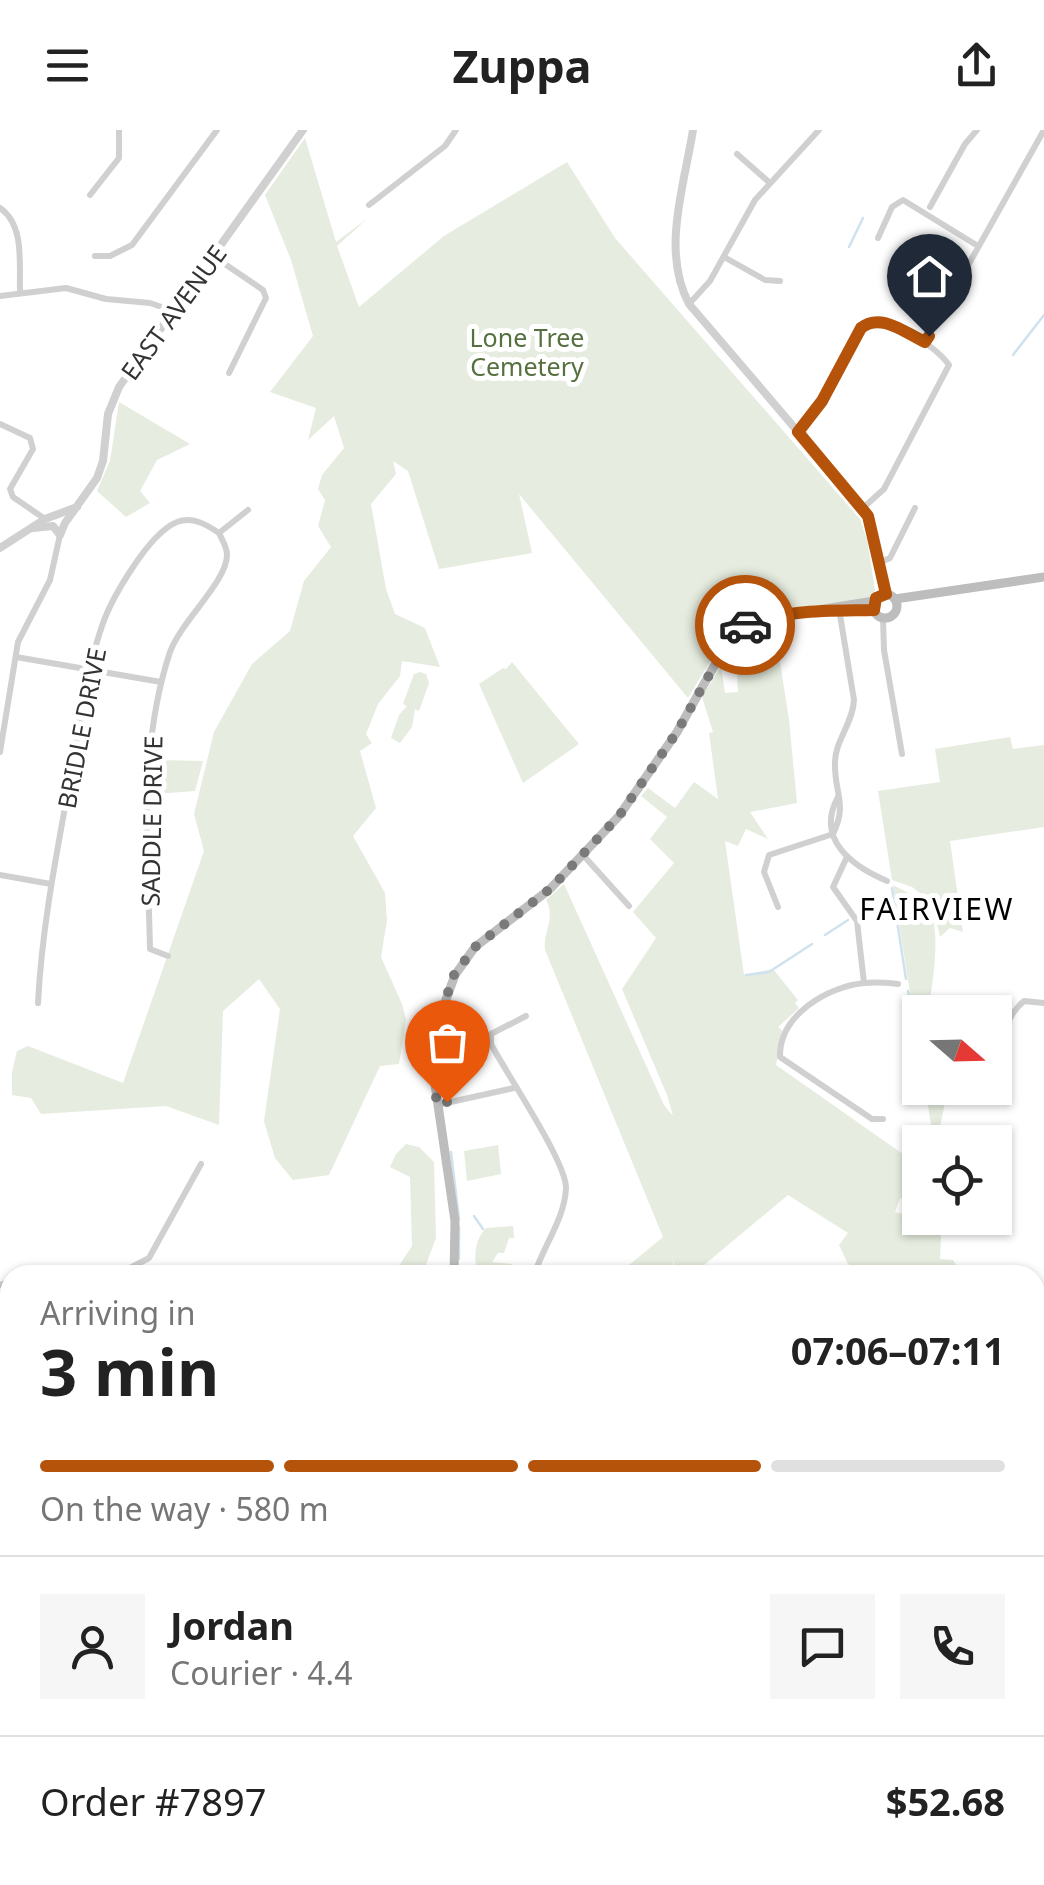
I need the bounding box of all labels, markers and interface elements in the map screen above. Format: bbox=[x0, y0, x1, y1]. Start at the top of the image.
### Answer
text: Zuppa bbox=[452, 35, 592, 96]
icon: menu bbox=[40, 38, 95, 93]
icon: share bbox=[949, 38, 1004, 93]
pin bbox=[887, 234, 972, 337]
street label: EAST AVENUE bbox=[112, 238, 234, 386]
icon: home bbox=[902, 249, 957, 304]
park label: Lone Tree Cemetery bbox=[470, 320, 584, 383]
courier bbox=[695, 575, 795, 675]
icon: car bbox=[718, 598, 773, 653]
street label: BRIDLE DRIVE bbox=[49, 645, 113, 811]
street label: SADDLE DRIVE bbox=[133, 735, 169, 907]
district label: FAIRVIEW bbox=[859, 888, 1015, 929]
north arrow bbox=[902, 995, 1012, 1105]
map controls bbox=[902, 995, 1012, 1235]
pin bbox=[405, 1000, 490, 1103]
icon: bag bbox=[420, 1015, 475, 1070]
button: locate bbox=[902, 1125, 1012, 1235]
text: Arriving in bbox=[40, 1291, 195, 1334]
text: 07:06–07:11 bbox=[791, 1324, 1005, 1376]
text: 3 min bbox=[40, 1327, 219, 1415]
text: On the way · 580 m bbox=[40, 1487, 329, 1530]
button: person bbox=[40, 1594, 145, 1699]
button: chat bbox=[770, 1594, 875, 1699]
button: phone bbox=[900, 1594, 1005, 1699]
text: Jordan bbox=[170, 1599, 294, 1651]
text: Courier · 4.4 bbox=[170, 1651, 353, 1694]
text: Order #7897 bbox=[40, 1775, 266, 1827]
text: $52.68 bbox=[886, 1775, 1005, 1827]

